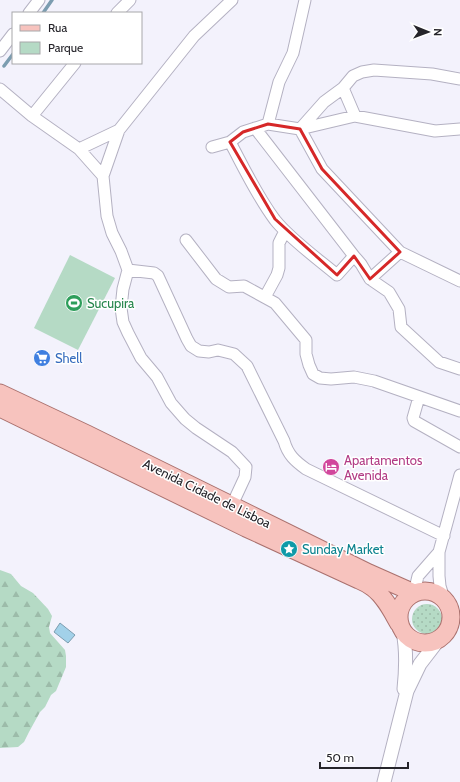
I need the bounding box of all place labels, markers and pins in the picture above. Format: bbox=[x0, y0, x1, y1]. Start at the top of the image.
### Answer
sports icon: Sucupira bbox=[64, 293, 84, 313]
place label: Sucupira bbox=[87, 295, 135, 311]
supermarket icon: Shell bbox=[32, 348, 52, 368]
place label: Shell bbox=[55, 350, 82, 366]
place label: Apartamentos Avenida bbox=[344, 452, 423, 483]
hotel icon: Apartamentos Avenida bbox=[321, 457, 341, 477]
place icon: Sunday Market bbox=[279, 539, 299, 559]
place label: Sunday Market bbox=[302, 541, 384, 557]

